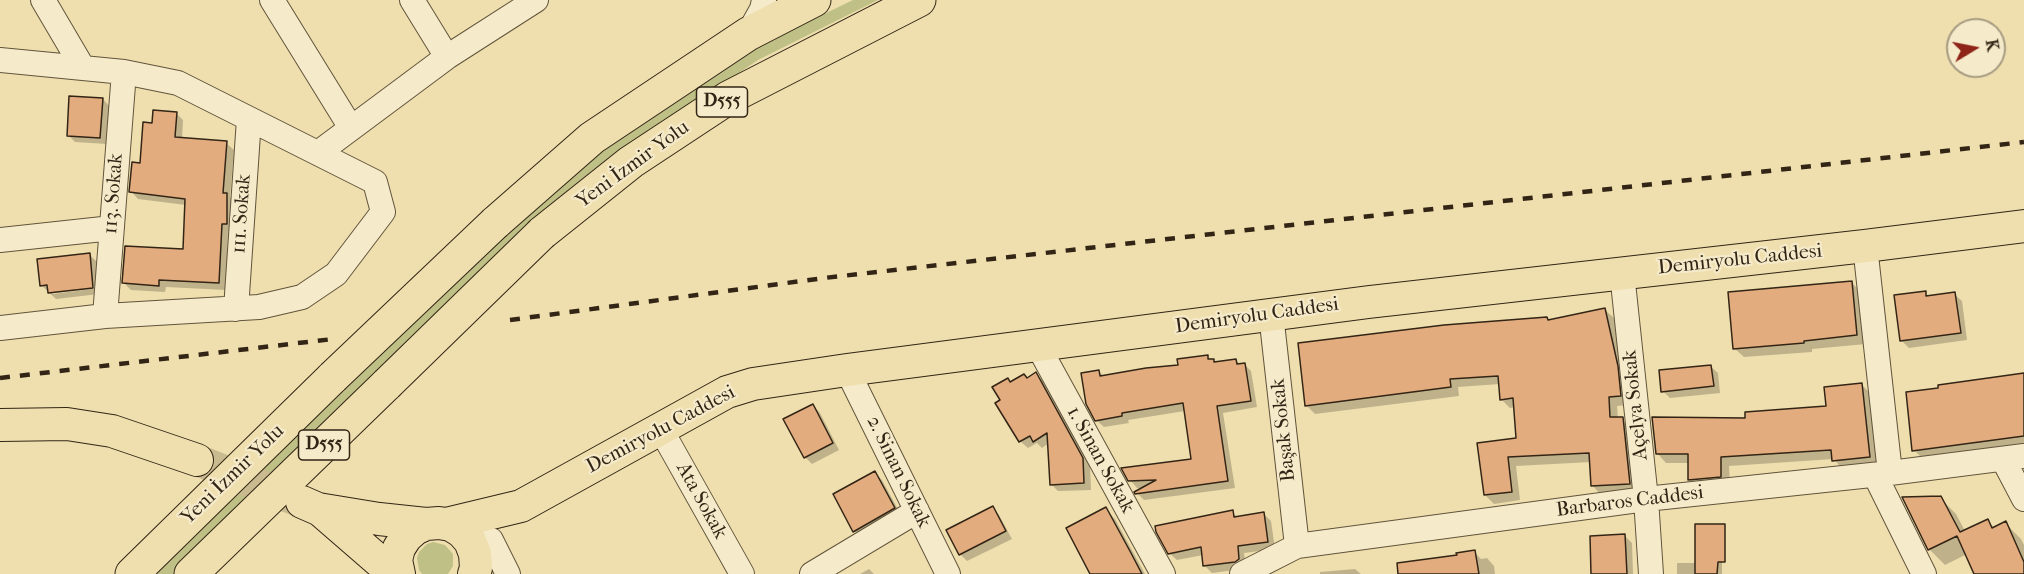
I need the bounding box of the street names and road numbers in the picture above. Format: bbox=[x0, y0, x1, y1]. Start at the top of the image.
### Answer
road number: D555 bbox=[696, 87, 748, 117]
street label: Yeni İzmir Yolu bbox=[572, 116, 694, 214]
street label: 113. Sokak bbox=[99, 153, 129, 235]
street label: 111. Sokak bbox=[227, 173, 257, 255]
street label: Demiryolu Caddesi bbox=[1657, 239, 1823, 281]
street label: Demiryolu Caddesi bbox=[1174, 293, 1340, 339]
street label: Açelya Sokak bbox=[1618, 349, 1654, 461]
street label: Başak Sokak bbox=[1267, 377, 1301, 483]
street label: Demiryolu Caddesi bbox=[582, 381, 740, 479]
street label: 1. Sinan Sokak bbox=[1061, 402, 1139, 518]
street label: 2. Sinan Sokak bbox=[861, 412, 935, 532]
street label: Yeni İzmir Yolu bbox=[176, 420, 290, 530]
road number: D555 bbox=[298, 430, 350, 460]
street label: Ata Sokak bbox=[670, 459, 732, 543]
street label: Barbaros Caddesi bbox=[1555, 481, 1705, 523]

